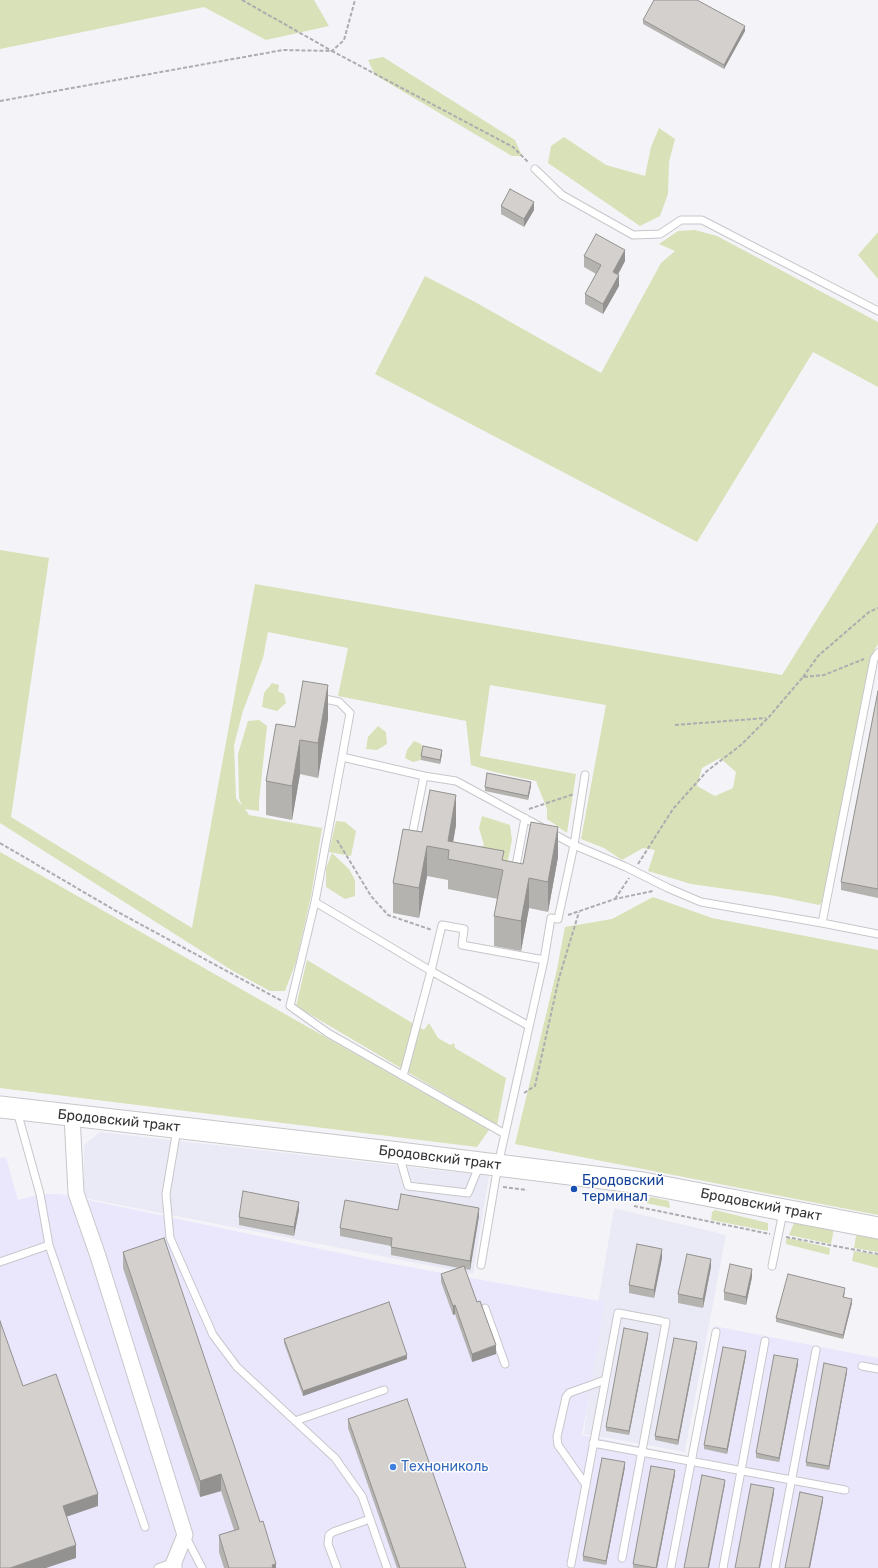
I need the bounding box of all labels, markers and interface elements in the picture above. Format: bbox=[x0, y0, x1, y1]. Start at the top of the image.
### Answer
street label: Бродовский тракт bbox=[57, 1106, 181, 1136]
street label: Бродовский тракт bbox=[378, 1142, 502, 1174]
place label: Бродовский терминал bbox=[582, 1173, 664, 1206]
marker: Бродовский терминал bbox=[569, 1184, 579, 1194]
street label: Бродовский тракт bbox=[699, 1185, 823, 1225]
place label: Технониколь bbox=[401, 1459, 488, 1475]
marker: Технониколь bbox=[388, 1462, 398, 1472]

